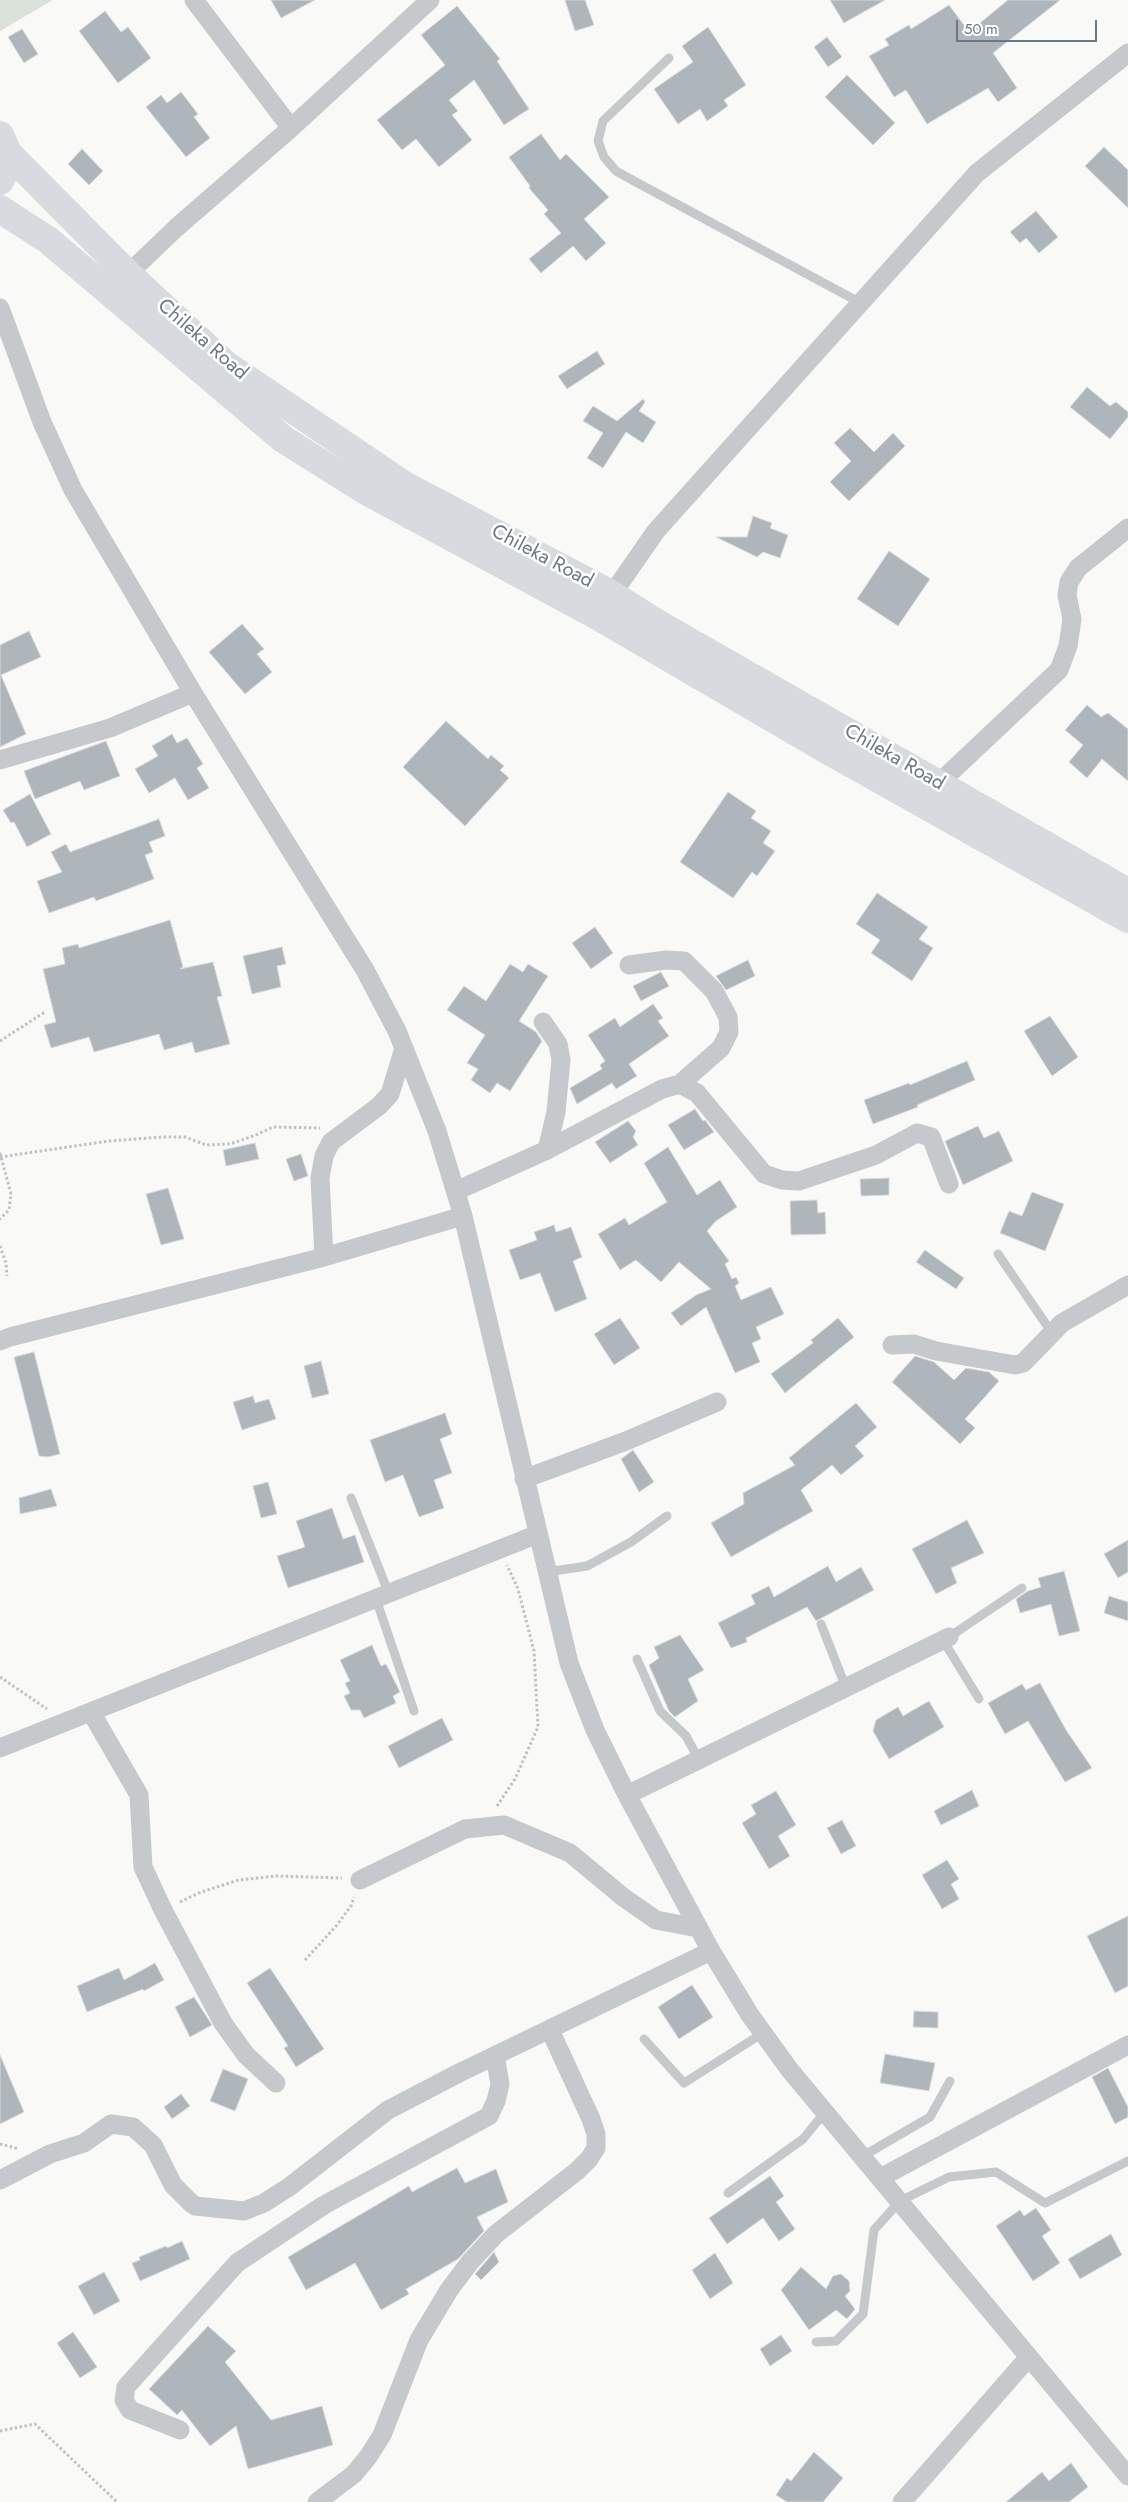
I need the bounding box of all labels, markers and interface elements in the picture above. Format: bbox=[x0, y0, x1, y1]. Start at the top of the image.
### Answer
scale bar bbox=[958, 10, 1099, 42]
text: 50 m bbox=[964, 18, 998, 40]
street label: Chileka Road bbox=[152, 294, 252, 386]
street label: Chileka Road bbox=[487, 520, 597, 594]
street label: Chileka Road bbox=[840, 720, 948, 796]

